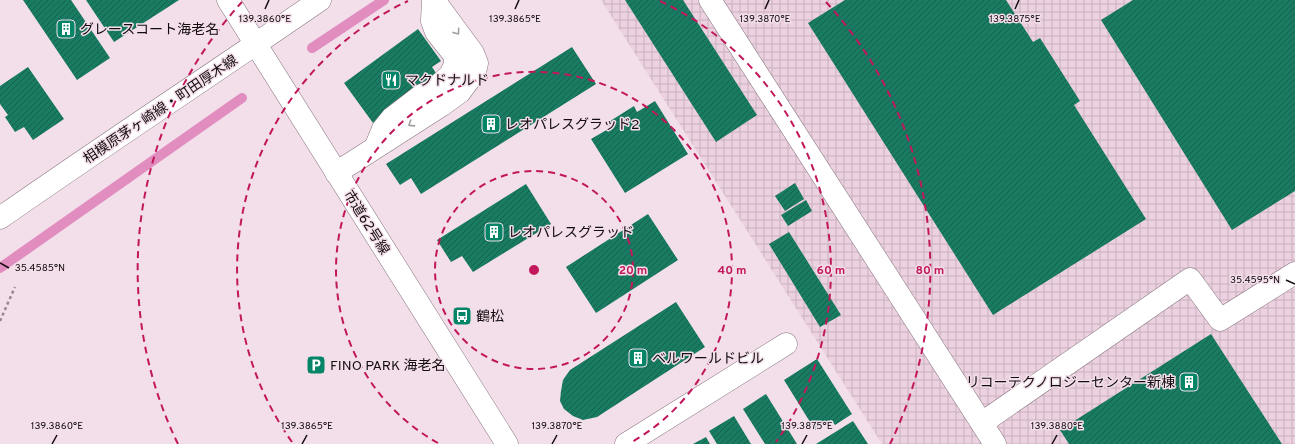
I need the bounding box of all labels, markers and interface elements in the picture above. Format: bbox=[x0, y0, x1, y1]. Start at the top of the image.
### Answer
text: 139.3860°E bbox=[239, 13, 291, 26]
text: 139.3865°E bbox=[489, 13, 541, 26]
text: 139.3870°E bbox=[739, 13, 791, 26]
text: 139.3875°E bbox=[989, 13, 1041, 26]
building icon: グレースコート海老名 bbox=[55, 18, 77, 40]
place label: グレースコート海老名 bbox=[80, 22, 219, 39]
one-way arrow bbox=[452, 27, 459, 34]
street label: 相模原茅ヶ崎線・町田厚木線 bbox=[81, 52, 241, 168]
restaurant icon: マクドナルド bbox=[380, 69, 402, 91]
place label: マクドナルド bbox=[405, 73, 489, 90]
building icon: レオパレスグラッド2 bbox=[480, 113, 502, 135]
place label: レオパレスグラッド2 bbox=[505, 117, 640, 134]
one-way arrow bbox=[409, 120, 416, 127]
street label: 市道62号線 bbox=[339, 187, 392, 258]
building icon: レオパレスグラッド bbox=[483, 221, 505, 243]
place label: レオパレスグラッド bbox=[508, 225, 634, 242]
text: 35.4585°N bbox=[15, 262, 65, 275]
centre of rings bbox=[527, 263, 541, 277]
text: 20 m bbox=[619, 263, 647, 279]
text: 40 m bbox=[717, 263, 747, 279]
text: 60 m bbox=[817, 263, 845, 279]
text: 80 m bbox=[916, 263, 944, 279]
text: 35.4595°N bbox=[1230, 274, 1280, 287]
bus stop icon: 鶴松 bbox=[451, 305, 473, 327]
place label: 鶴松 bbox=[476, 309, 504, 326]
building icon: ベルワールドビル bbox=[627, 347, 649, 369]
place label: ベルワールドビル bbox=[652, 351, 764, 368]
parking icon: FINO PARK 海老名 bbox=[305, 354, 327, 376]
place label: FINO PARK 海老名 bbox=[330, 358, 446, 375]
building icon: リコーテクノロジーセンター新棟 bbox=[1178, 371, 1200, 393]
place label: リコーテクノロジーセンター新棟 bbox=[966, 374, 1175, 392]
text: 139.3860°E bbox=[31, 420, 83, 433]
text: 139.3865°E bbox=[281, 420, 333, 433]
text: 139.3870°E bbox=[531, 420, 583, 433]
text: 139.3875°E bbox=[781, 420, 833, 433]
text: 139.3880°E bbox=[1031, 420, 1083, 433]

